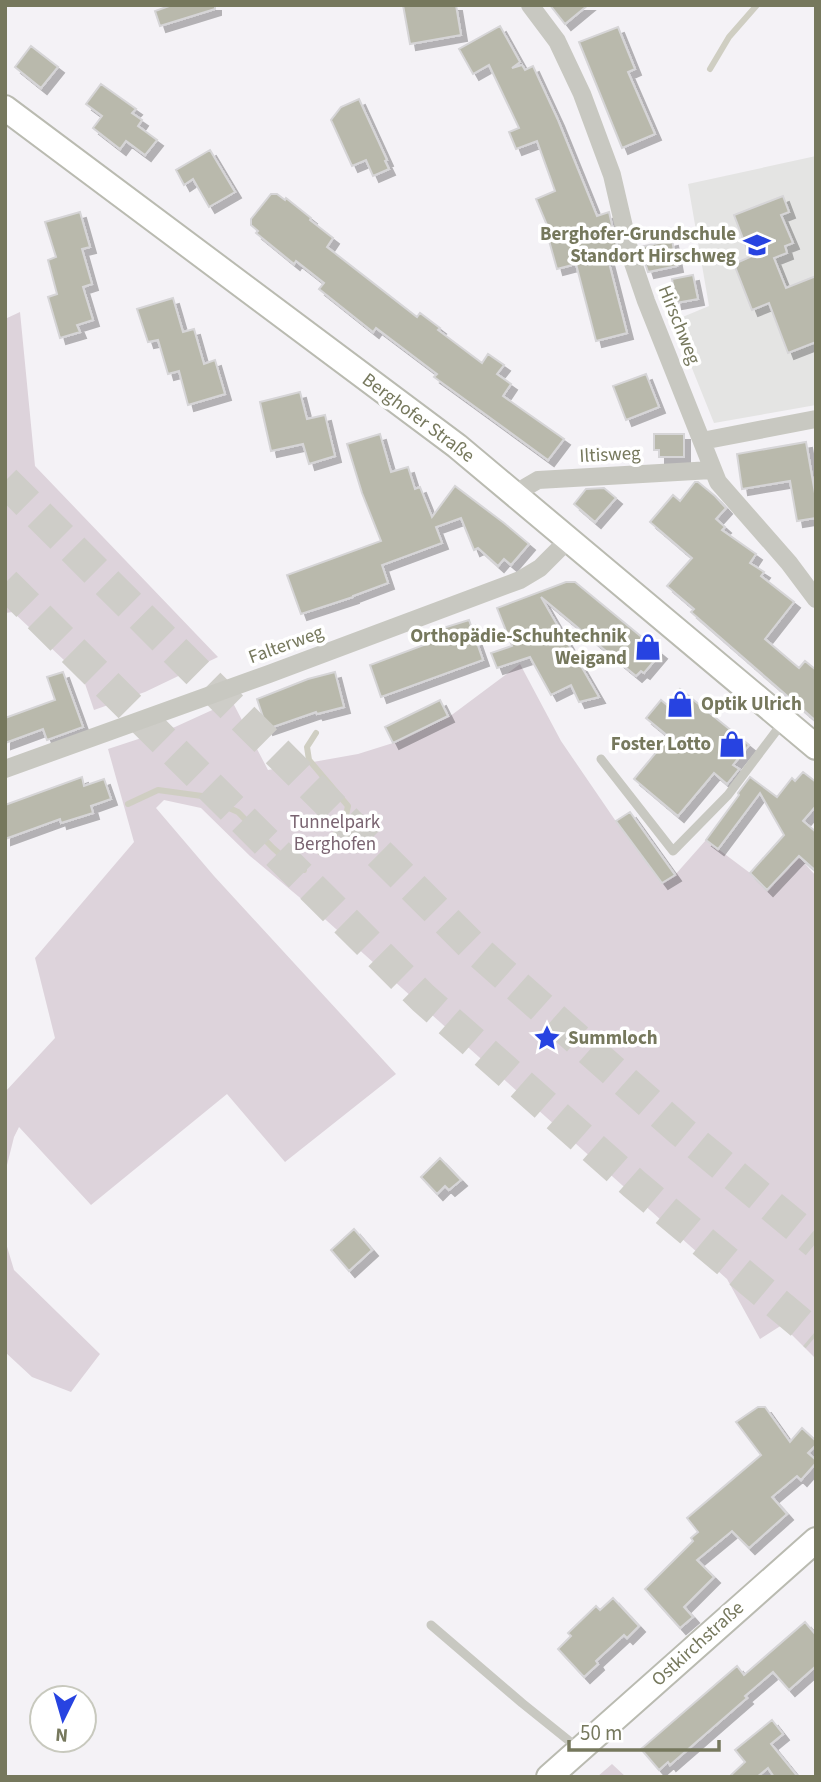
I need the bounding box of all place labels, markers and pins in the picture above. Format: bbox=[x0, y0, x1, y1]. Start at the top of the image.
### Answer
place label: Berghofer-Grundschule Standort Hirschweg bbox=[540, 221, 736, 270]
school or university icon: Berghofer-Grundschule Standort Hirschweg bbox=[742, 230, 772, 260]
place label: Orthopädie-Schuhtechnik Weigand bbox=[410, 623, 628, 672]
shop icon: Orthopädie-Schuhtechnik Weigand bbox=[633, 632, 663, 662]
shop icon: Optik Ulrich bbox=[665, 689, 695, 719]
place label: Optik Ulrich bbox=[701, 691, 802, 718]
shop icon: Foster Lotto bbox=[717, 729, 747, 759]
place label: Foster Lotto bbox=[611, 731, 711, 758]
place icon: Summloch bbox=[532, 1023, 562, 1053]
place label: Summloch bbox=[568, 1025, 658, 1052]

